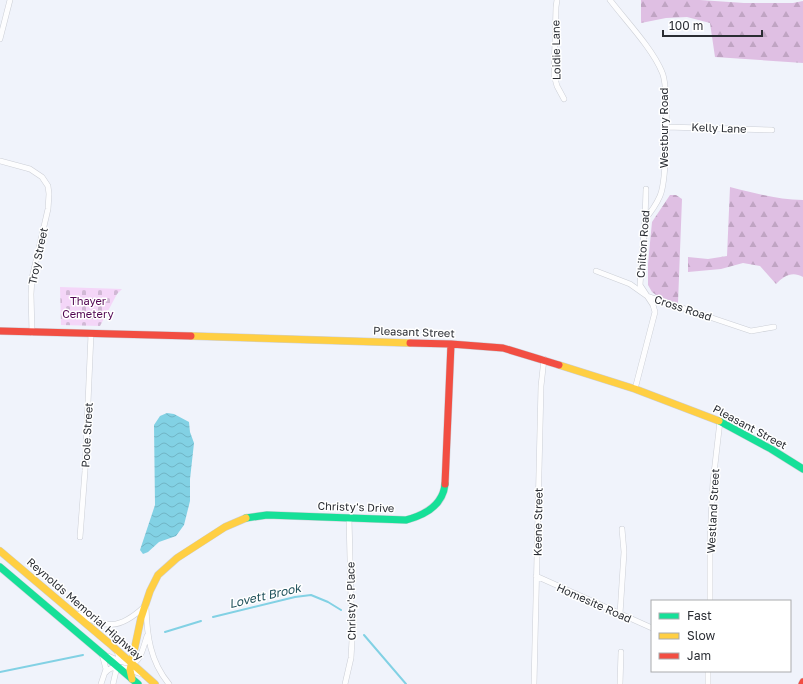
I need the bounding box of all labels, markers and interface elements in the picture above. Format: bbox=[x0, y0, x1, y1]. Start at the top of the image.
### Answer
scale bar bbox=[663, 12, 762, 38]
text: 100 m bbox=[669, 18, 703, 33]
street label: Loidie Lane bbox=[548, 20, 563, 80]
street label: Westbury Road bbox=[657, 88, 670, 168]
street label: Kelly Lane bbox=[691, 120, 747, 135]
street label: Chilton Road bbox=[634, 210, 651, 278]
street label: Troy Street bbox=[25, 226, 50, 286]
street label: Cross Road bbox=[653, 292, 714, 323]
park label: Thayer Cemetery bbox=[62, 294, 114, 320]
street label: Pleasant Street bbox=[373, 324, 455, 339]
street label: Poole Street bbox=[78, 402, 95, 468]
street label: Pleasant Street bbox=[711, 402, 789, 451]
street label: Westland Street bbox=[704, 468, 721, 554]
street label: Keene Street bbox=[530, 488, 545, 556]
street label: Christy's Drive bbox=[317, 499, 395, 514]
street label: Reynolds Memorial Highway bbox=[25, 555, 146, 662]
street label: Christy's Place bbox=[343, 561, 358, 641]
water label: Lovett Brook bbox=[227, 580, 304, 611]
street label: Homesite Road bbox=[555, 580, 634, 625]
legend bbox=[651, 600, 791, 672]
text: Fast bbox=[687, 608, 712, 623]
text: Slow bbox=[687, 628, 715, 643]
text: Jam bbox=[687, 648, 711, 663]

